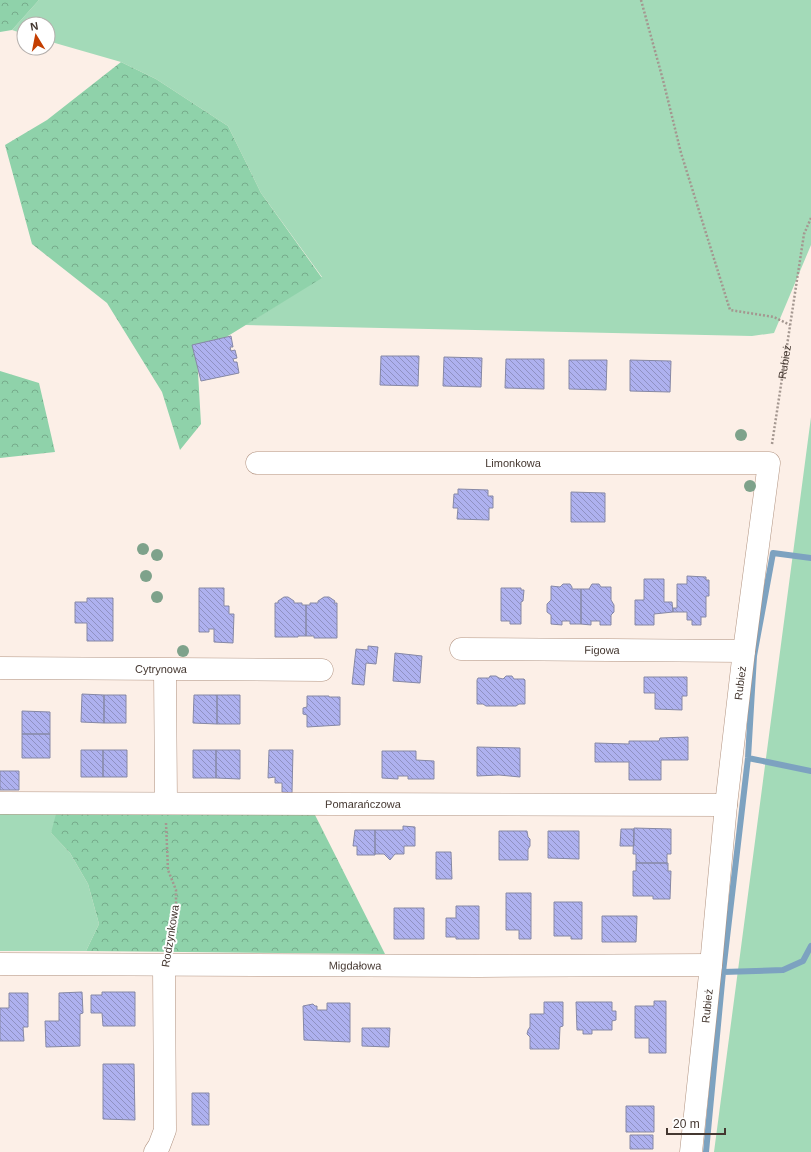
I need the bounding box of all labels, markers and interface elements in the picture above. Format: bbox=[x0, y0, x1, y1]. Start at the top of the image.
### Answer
north arrow bbox=[16, 16, 56, 56]
text: N bbox=[29, 20, 39, 33]
street label: Rubież bbox=[776, 344, 793, 380]
street label: Limonkowa bbox=[485, 457, 542, 469]
street label: Figowa bbox=[584, 644, 621, 656]
street label: Cytrynowa bbox=[135, 663, 188, 675]
street label: Rubież bbox=[732, 665, 748, 701]
street label: Pomarańczowa bbox=[325, 798, 402, 810]
street label: Rodzynkowa bbox=[159, 903, 181, 968]
street label: Migdałowa bbox=[329, 959, 382, 972]
street label: Rubież bbox=[699, 988, 715, 1024]
scale bar bbox=[667, 1110, 725, 1136]
text: 20 m bbox=[673, 1117, 700, 1131]

